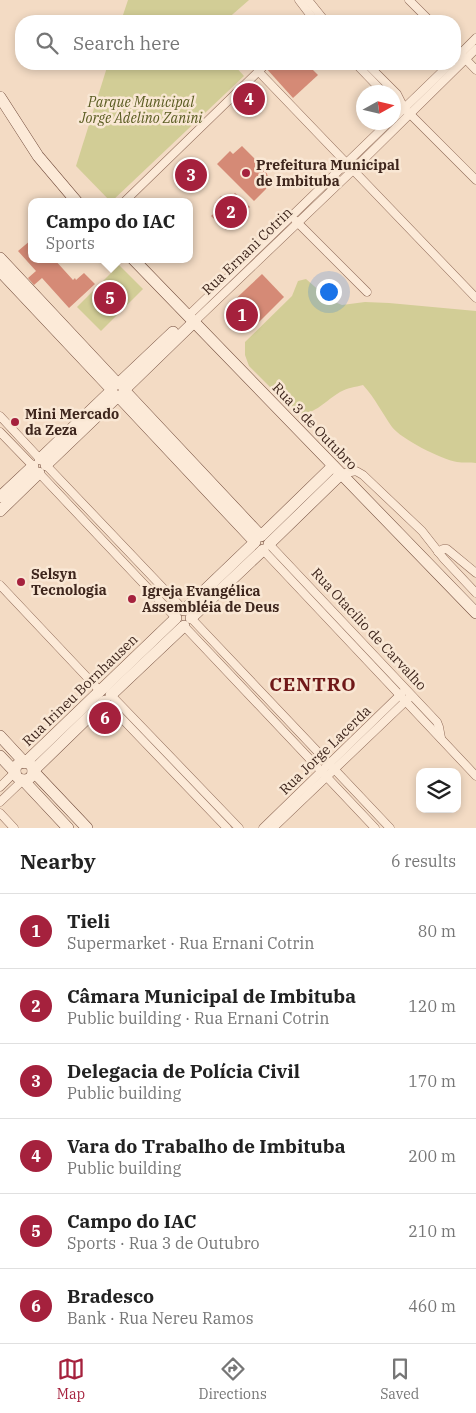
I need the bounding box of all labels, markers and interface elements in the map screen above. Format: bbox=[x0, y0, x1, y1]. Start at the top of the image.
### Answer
search box bbox=[15, 15, 461, 70]
icon: search bbox=[33, 29, 61, 57]
text: Search here bbox=[73, 31, 180, 55]
pin: 4 bbox=[233, 80, 265, 118]
north arrow bbox=[356, 85, 401, 130]
park label: Parque Municipal Jorge Adelino Zanini bbox=[78, 93, 203, 127]
pin: 3 bbox=[175, 156, 207, 194]
place label: Prefeitura Municipal de Imbituba bbox=[256, 156, 400, 190]
marker: Prefeitura Municipal de Imbituba bbox=[240, 167, 252, 179]
pin: 2 bbox=[215, 193, 247, 231]
popup bbox=[28, 198, 193, 263]
street label: Rua Ernani Cotrin bbox=[198, 203, 296, 299]
text: Campo do IAC bbox=[46, 209, 175, 233]
text: Sports bbox=[46, 233, 95, 253]
pin: 5 bbox=[94, 279, 126, 317]
your location bbox=[316, 279, 342, 305]
pin: 1 bbox=[226, 296, 258, 334]
street label: Rua 3 de Outubro bbox=[269, 379, 361, 474]
place label: Mini Mercado da Zeza bbox=[25, 405, 119, 439]
marker: Mini Mercado da Zeza bbox=[9, 416, 21, 428]
street label: Rua Otacílio de Carvalho bbox=[307, 564, 431, 694]
place label: Selsyn Tecnologia bbox=[31, 565, 107, 599]
marker: Selsyn Tecnologia bbox=[15, 576, 27, 588]
place label: Igreja Evangélica Assembléia de Deus bbox=[142, 582, 279, 616]
marker: Igreja Evangélica Assembléia de Deus bbox=[126, 593, 138, 605]
street label: Rua Irineu Bornhausen bbox=[19, 630, 141, 750]
district label: CENTRO bbox=[269, 672, 357, 696]
pin: 6 bbox=[89, 699, 121, 737]
street label: Rua Jorge Lacerda bbox=[275, 701, 375, 798]
map controls bbox=[416, 768, 461, 813]
button: layers bbox=[416, 768, 461, 813]
text: Nearby bbox=[20, 847, 96, 875]
text: 6 results bbox=[391, 851, 456, 871]
text: Tieli bbox=[67, 909, 110, 933]
text: 1 bbox=[31, 921, 41, 941]
text: 80 m bbox=[418, 921, 456, 941]
text: Supermarket · Rua Ernani Cotrin bbox=[67, 933, 315, 953]
text: Câmara Municipal de Imbituba bbox=[67, 984, 356, 1008]
text: 2 bbox=[31, 996, 41, 1016]
text: 120 m bbox=[408, 996, 456, 1016]
text: Public building · Rua Ernani Cotrin bbox=[67, 1008, 329, 1028]
text: Delegacia de Polícia Civil bbox=[67, 1059, 300, 1083]
text: 3 bbox=[31, 1071, 41, 1091]
text: 170 m bbox=[408, 1071, 456, 1091]
text: Public building bbox=[67, 1083, 181, 1103]
text: Vara do Trabalho de Imbituba bbox=[67, 1134, 346, 1158]
text: 4 bbox=[31, 1146, 41, 1166]
text: 200 m bbox=[408, 1146, 456, 1166]
text: Public building bbox=[67, 1158, 181, 1178]
text: Campo do IAC bbox=[67, 1209, 196, 1233]
text: 5 bbox=[31, 1221, 41, 1241]
text: 210 m bbox=[408, 1221, 456, 1241]
text: Sports · Rua 3 de Outubro bbox=[67, 1233, 260, 1253]
text: Bradesco bbox=[67, 1284, 154, 1308]
text: 6 bbox=[31, 1296, 41, 1316]
text: 460 m bbox=[408, 1296, 456, 1316]
text: Bank · Rua Nereu Ramos bbox=[67, 1308, 253, 1328]
tab: Map bbox=[57, 1355, 85, 1403]
tab: Directions bbox=[199, 1355, 267, 1403]
tab: Saved bbox=[380, 1355, 419, 1403]

